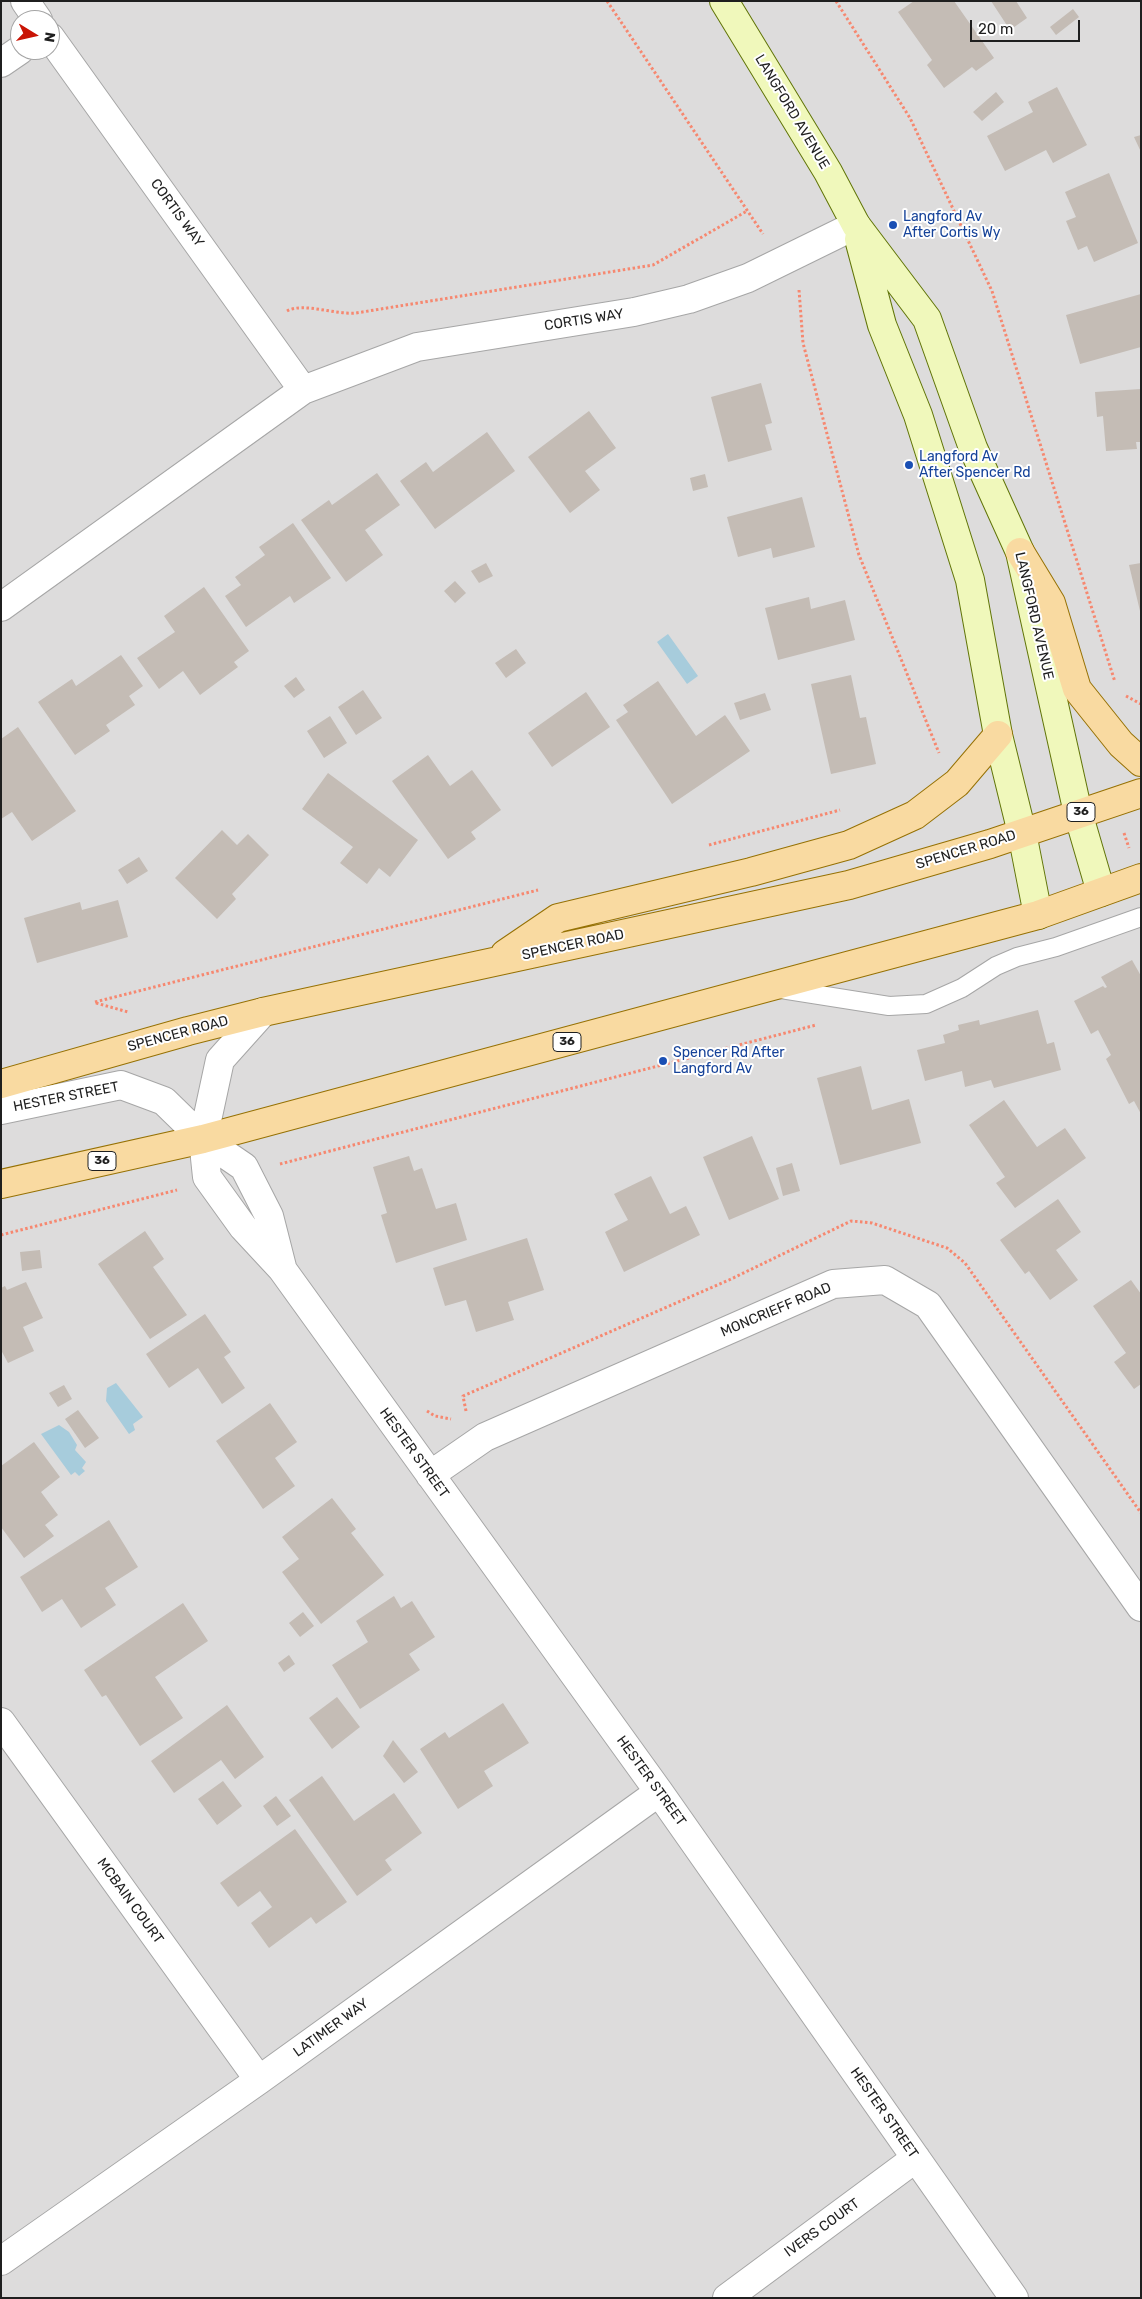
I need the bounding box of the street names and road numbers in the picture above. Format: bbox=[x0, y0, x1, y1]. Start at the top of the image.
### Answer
street label: LANGFORD AVENUE bbox=[751, 52, 833, 172]
street label: CORTIS WAY bbox=[147, 176, 207, 250]
street label: CORTIS WAY bbox=[543, 305, 625, 335]
street label: LANGFORD AVENUE bbox=[1011, 550, 1057, 682]
road number: 36 bbox=[1067, 802, 1095, 822]
street label: SPENCER ROAD bbox=[914, 827, 1018, 873]
street label: SPENCER ROAD bbox=[520, 926, 626, 964]
street label: SPENCER ROAD bbox=[126, 1012, 230, 1056]
road number: 36 bbox=[553, 1032, 581, 1052]
street label: HESTER STREET bbox=[12, 1079, 120, 1115]
road number: 36 bbox=[88, 1152, 116, 1170]
street label: MONCRIEFF ROAD bbox=[718, 1279, 834, 1341]
street label: HESTER STREET bbox=[376, 1405, 452, 1501]
street label: HESTER STREET bbox=[613, 1733, 689, 1829]
street label: MCBAIN COURT bbox=[93, 1855, 167, 1947]
street label: LATIMER WAY bbox=[290, 1995, 372, 2061]
street label: HESTER STREET bbox=[846, 2064, 922, 2162]
street label: IVERS COURT bbox=[781, 2195, 863, 2261]

